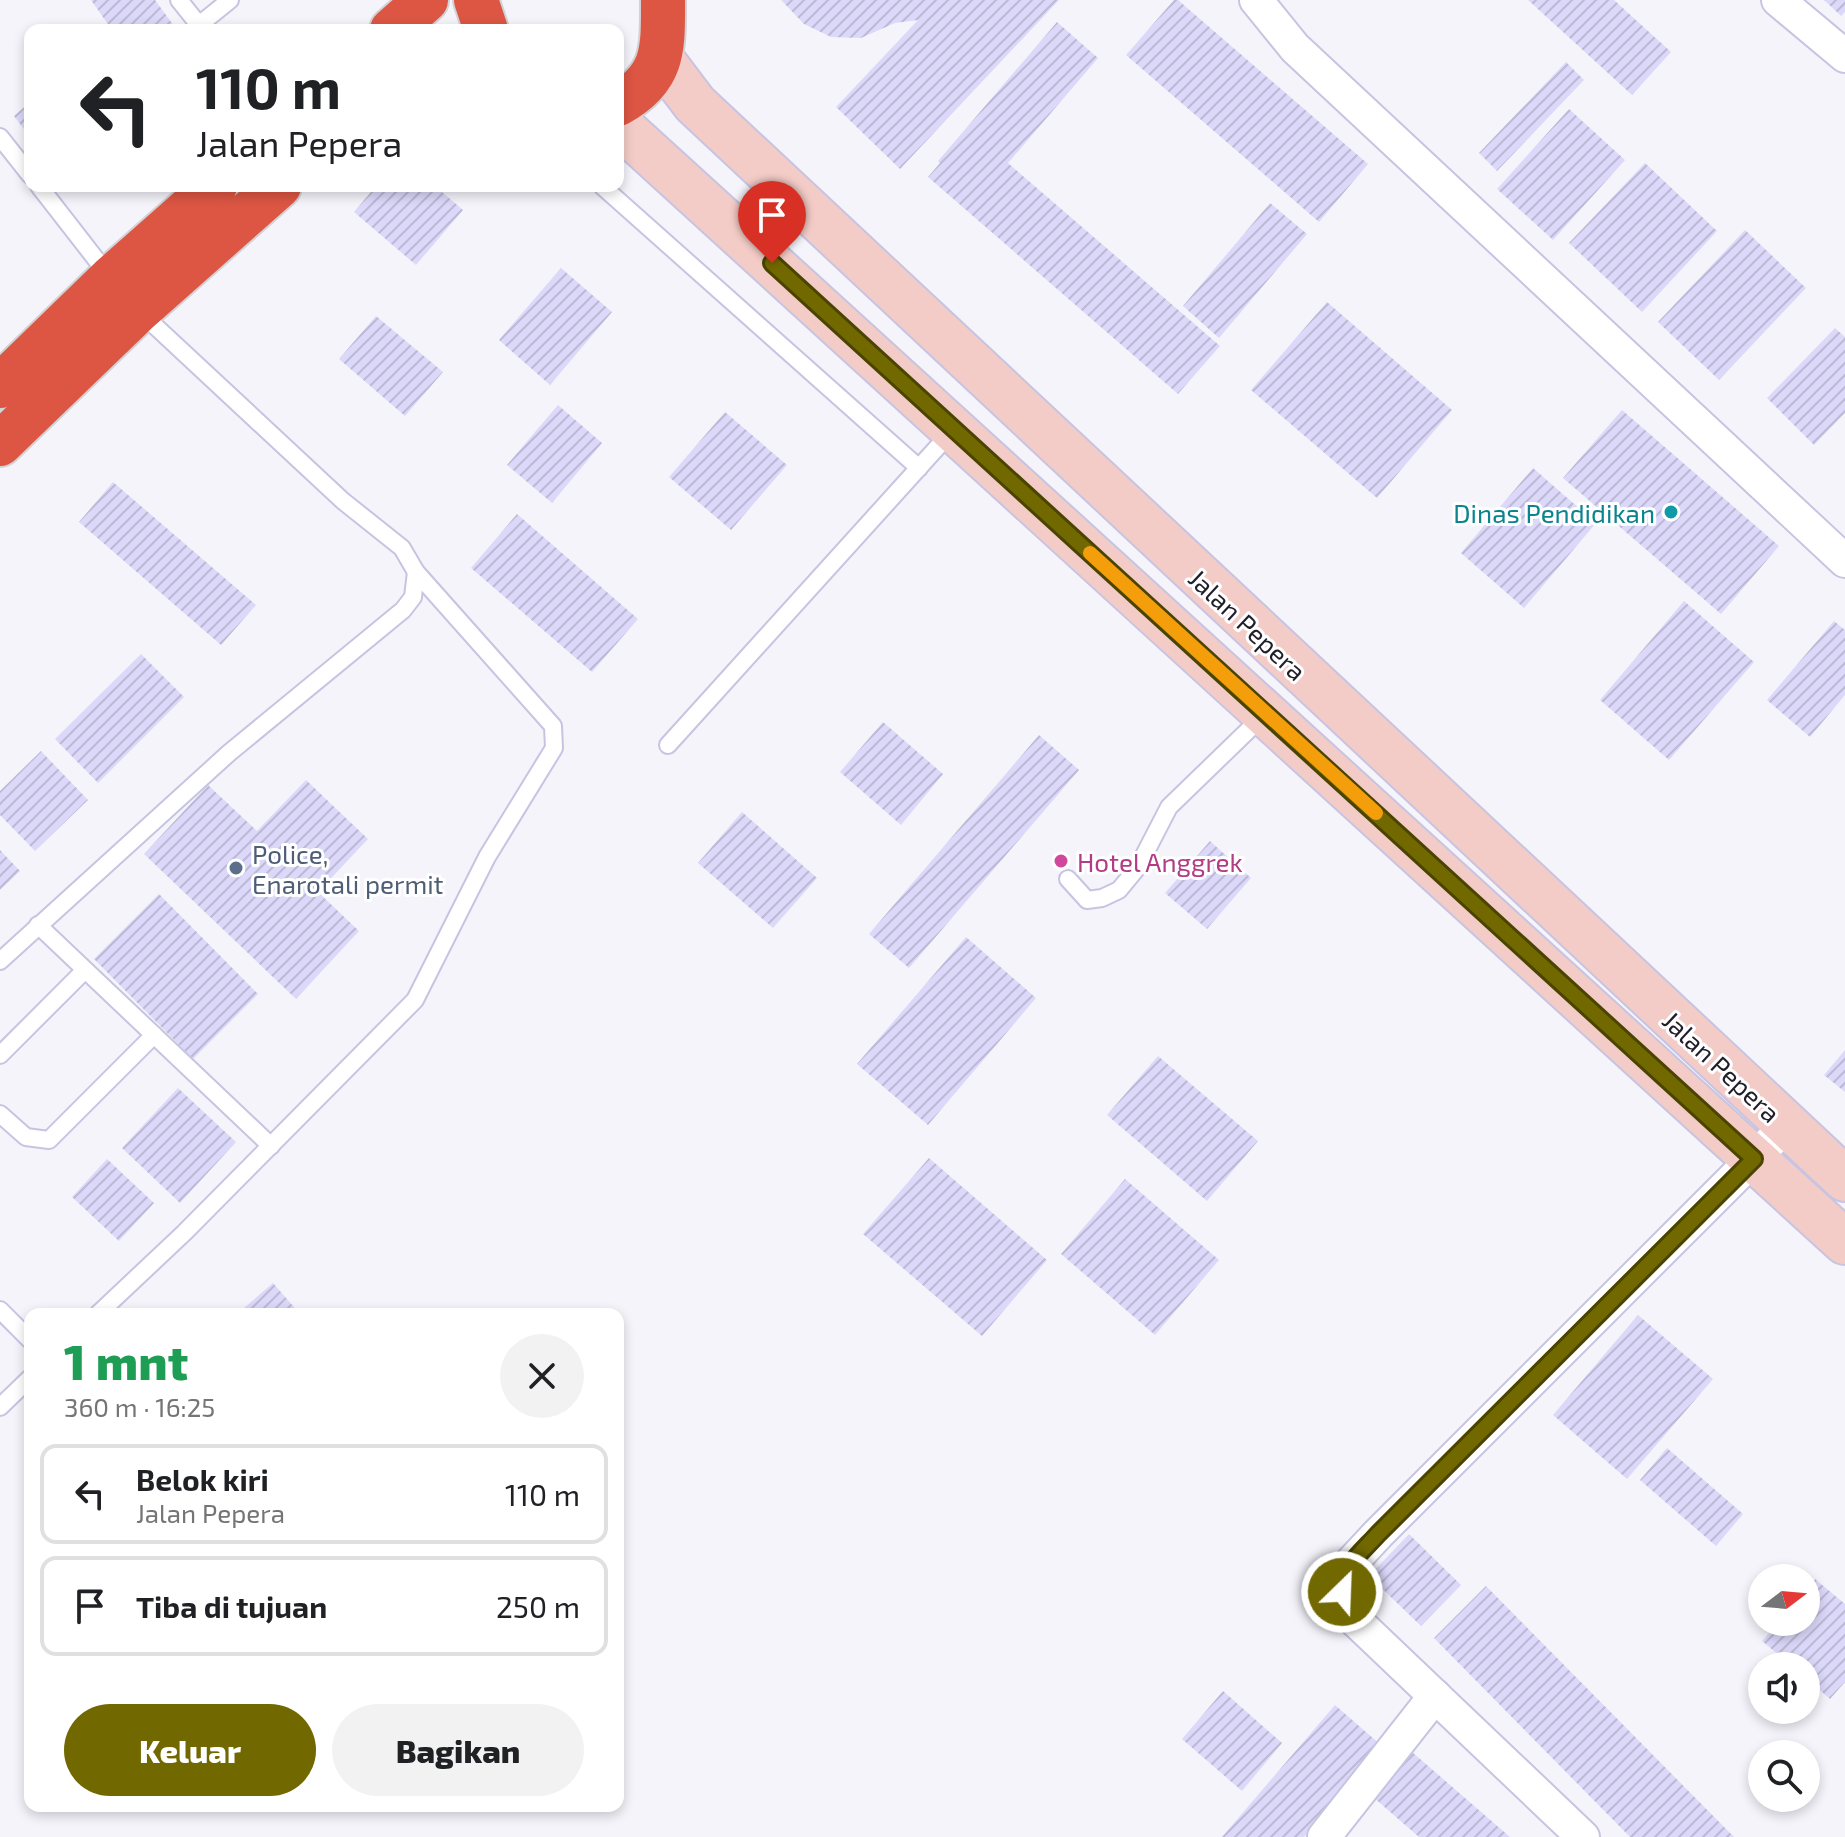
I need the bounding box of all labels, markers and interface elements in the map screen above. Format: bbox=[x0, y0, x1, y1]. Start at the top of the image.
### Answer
text: 110 m bbox=[196, 53, 341, 120]
icon: left bbox=[64, 56, 168, 160]
text: Jalan Pepera bbox=[196, 121, 402, 164]
pin bbox=[738, 181, 806, 263]
icon: arrive bbox=[750, 193, 794, 237]
place label: Dinas Pendidikan bbox=[1453, 497, 1655, 528]
marker: Dinas Pendidikan bbox=[1662, 503, 1680, 521]
street label: Jalan Pepera bbox=[1183, 562, 1313, 686]
place label: Police, Enarotali permit bbox=[252, 838, 444, 899]
place label: Hotel Anggrek bbox=[1077, 846, 1243, 877]
marker: Hotel Anggrek bbox=[1052, 852, 1070, 870]
marker: Police, Enarotali permit bbox=[227, 859, 245, 877]
street label: Jalan Pepera bbox=[1657, 1004, 1787, 1128]
text: 1 mnt bbox=[64, 1332, 188, 1390]
button: close bbox=[500, 1334, 584, 1418]
text: 360 m · 16:25 bbox=[64, 1391, 215, 1422]
text: Belok kiri bbox=[136, 1461, 269, 1497]
icon: left bbox=[68, 1472, 112, 1516]
text: 110 m bbox=[505, 1476, 580, 1512]
text: Jalan Pepera bbox=[136, 1497, 285, 1528]
position arrow bbox=[1300, 1550, 1384, 1634]
north arrow bbox=[1748, 1564, 1820, 1636]
map controls bbox=[1748, 1564, 1820, 1812]
icon: arrive bbox=[68, 1584, 112, 1628]
text: Tiba di tujuan bbox=[136, 1588, 327, 1624]
text: 250 m bbox=[496, 1588, 580, 1624]
button: sound bbox=[1748, 1652, 1820, 1724]
button: Keluar bbox=[64, 1704, 316, 1796]
button: Bagikan bbox=[332, 1704, 584, 1796]
button: search bbox=[1748, 1740, 1820, 1812]

